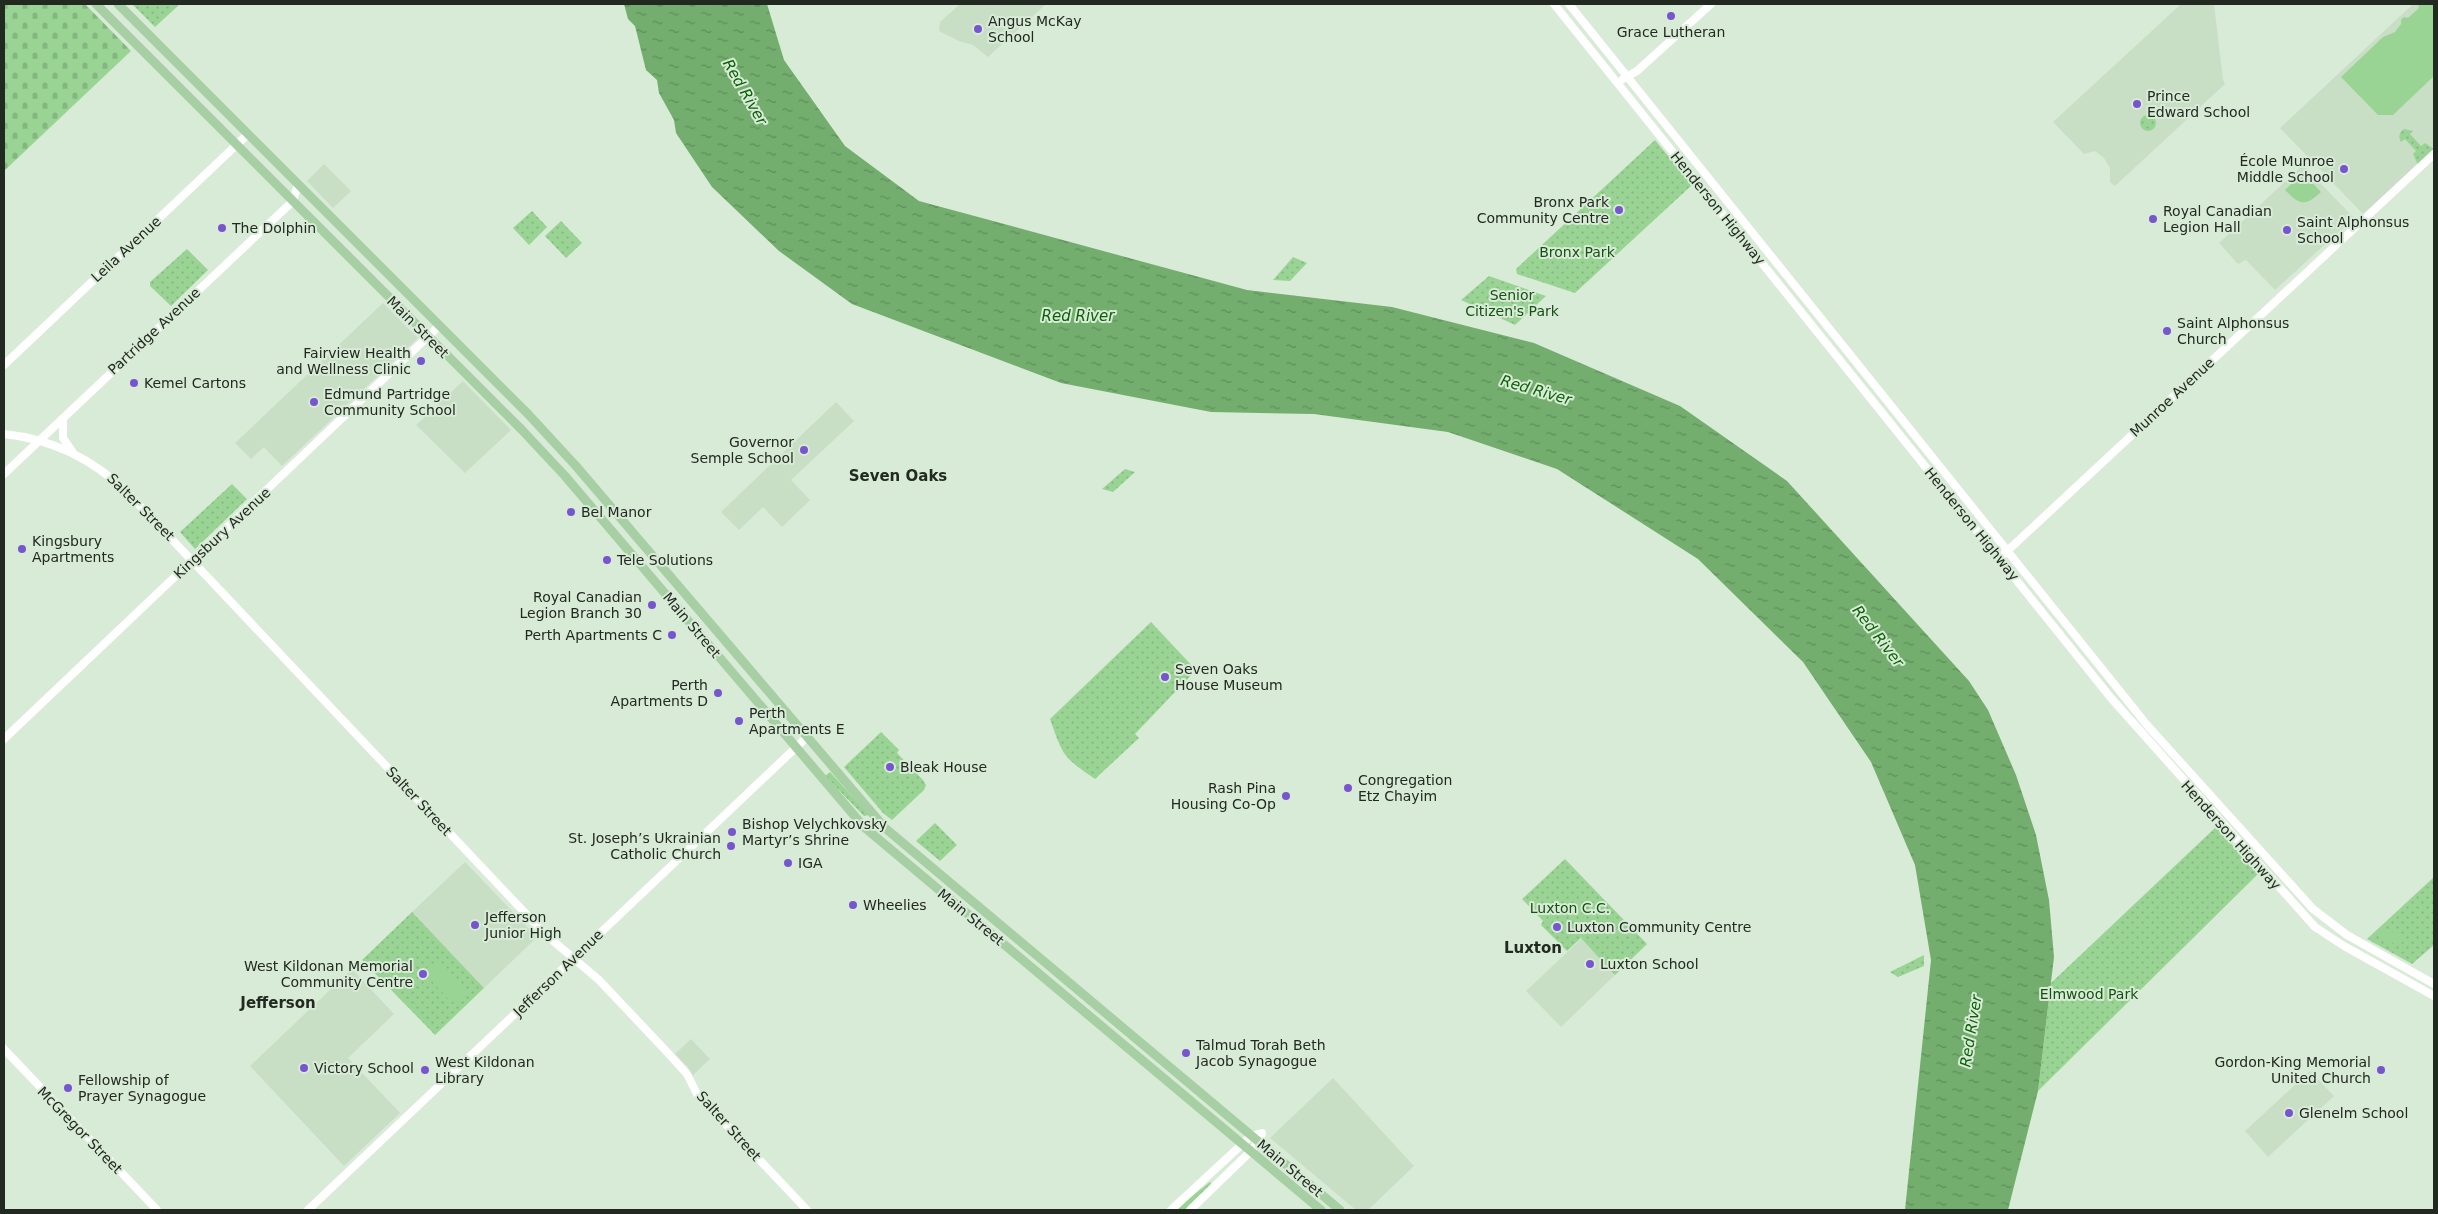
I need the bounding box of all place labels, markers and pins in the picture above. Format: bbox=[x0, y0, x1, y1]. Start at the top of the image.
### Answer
marker: Grace Lutheran bbox=[1665, 10, 1677, 22]
place label: Angus McKay School bbox=[988, 13, 1082, 45]
marker: Angus McKay School bbox=[972, 23, 984, 35]
place label: Grace Lutheran bbox=[1617, 24, 1725, 40]
place label: Prince Edward School bbox=[2147, 88, 2250, 120]
marker: Prince Edward School bbox=[2131, 98, 2143, 110]
place label: École Munroe Middle School bbox=[2237, 153, 2334, 185]
marker: École Munroe Middle School bbox=[2338, 163, 2350, 175]
place label: Bronx Park Community Centre bbox=[1477, 194, 1610, 226]
place label: Royal Canadian Legion Hall bbox=[2163, 203, 2272, 235]
marker: Bronx Park Community Centre bbox=[1613, 204, 1625, 216]
marker: Royal Canadian Legion Hall bbox=[2147, 213, 2159, 225]
place label: Saint Alphonsus School bbox=[2297, 214, 2409, 246]
place label: The Dolphin bbox=[231, 220, 316, 236]
marker: The Dolphin bbox=[216, 222, 228, 234]
marker: Saint Alphonsus School bbox=[2281, 224, 2293, 236]
place label: Saint Alphonsus Church bbox=[2177, 315, 2289, 347]
marker: Saint Alphonsus Church bbox=[2161, 325, 2173, 337]
place label: Fairview Health and Wellness Clinic bbox=[276, 345, 411, 377]
marker: Fairview Health and Wellness Clinic bbox=[415, 355, 427, 367]
place label: Kemel Cartons bbox=[144, 375, 246, 391]
marker: Kemel Cartons bbox=[128, 377, 140, 389]
place label: Edmund Partridge Community School bbox=[324, 386, 456, 418]
marker: Edmund Partridge Community School bbox=[308, 396, 320, 408]
place label: Governor Semple School bbox=[691, 434, 794, 466]
marker: Governor Semple School bbox=[798, 444, 810, 456]
place label: Bel Manor bbox=[581, 504, 652, 520]
marker: Bel Manor bbox=[565, 506, 577, 518]
place label: Kingsbury Apartments bbox=[32, 533, 114, 565]
marker: Kingsbury Apartments bbox=[16, 543, 28, 555]
place label: Tele Solutions bbox=[616, 552, 713, 568]
marker: Tele Solutions bbox=[601, 554, 613, 566]
place label: Royal Canadian Legion Branch 30 bbox=[520, 589, 642, 621]
marker: Royal Canadian Legion Branch 30 bbox=[646, 599, 658, 611]
place label: Perth Apartments C bbox=[524, 627, 662, 643]
marker: Perth Apartments C bbox=[666, 629, 678, 641]
place label: Seven Oaks House Museum bbox=[1175, 661, 1283, 693]
marker: Seven Oaks House Museum bbox=[1159, 671, 1171, 683]
place label: Perth Apartments D bbox=[611, 677, 708, 709]
marker: Perth Apartments D bbox=[712, 687, 724, 699]
place label: Perth Apartments E bbox=[749, 705, 845, 737]
marker: Perth Apartments E bbox=[733, 715, 745, 727]
place label: Bleak House bbox=[900, 759, 987, 775]
marker: Bleak House bbox=[884, 761, 896, 773]
place label: Congregation Etz Chayim bbox=[1358, 772, 1452, 804]
place label: Rash Pina Housing Co-Op bbox=[1171, 780, 1276, 812]
marker: Congregation Etz Chayim bbox=[1342, 782, 1354, 794]
marker: Rash Pina Housing Co-Op bbox=[1280, 790, 1292, 802]
place label: Bishop Velychkovsky Martyr’s Shrine bbox=[742, 816, 887, 848]
marker: Bishop Velychkovsky Martyr’s Shrine bbox=[726, 826, 738, 838]
place label: St. Joseph’s Ukrainian Catholic Church bbox=[568, 830, 721, 862]
marker: St. Joseph’s Ukrainian Catholic Church bbox=[725, 840, 737, 852]
place label: IGA bbox=[798, 855, 823, 871]
marker: IGA bbox=[782, 857, 794, 869]
place label: Wheelies bbox=[863, 897, 927, 913]
marker: Wheelies bbox=[847, 899, 859, 911]
place label: Jefferson Junior High bbox=[484, 909, 562, 941]
marker: Jefferson Junior High bbox=[469, 919, 481, 931]
place label: Luxton Community Centre bbox=[1567, 919, 1751, 935]
marker: Luxton Community Centre bbox=[1551, 921, 1563, 933]
place label: Luxton School bbox=[1600, 956, 1699, 972]
place label: West Kildonan Memorial Community Centre bbox=[244, 958, 413, 990]
marker: Luxton School bbox=[1584, 958, 1596, 970]
marker: West Kildonan Memorial Community Centre bbox=[417, 968, 429, 980]
place label: Talmud Torah Beth Jacob Synagogue bbox=[1195, 1037, 1326, 1069]
marker: Talmud Torah Beth Jacob Synagogue bbox=[1180, 1047, 1192, 1059]
place label: West Kildonan Library bbox=[435, 1054, 535, 1086]
place label: Gordon-King Memorial United Church bbox=[2214, 1054, 2371, 1086]
place label: Victory School bbox=[314, 1060, 414, 1076]
marker: Victory School bbox=[298, 1062, 310, 1074]
marker: West Kildonan Library bbox=[419, 1064, 431, 1076]
marker: Gordon-King Memorial United Church bbox=[2375, 1064, 2387, 1076]
place label: Fellowship of Prayer Synagogue bbox=[78, 1072, 206, 1104]
marker: Fellowship of Prayer Synagogue bbox=[62, 1082, 74, 1094]
place label: Glenelm School bbox=[2299, 1105, 2408, 1121]
marker: Glenelm School bbox=[2283, 1107, 2295, 1119]

